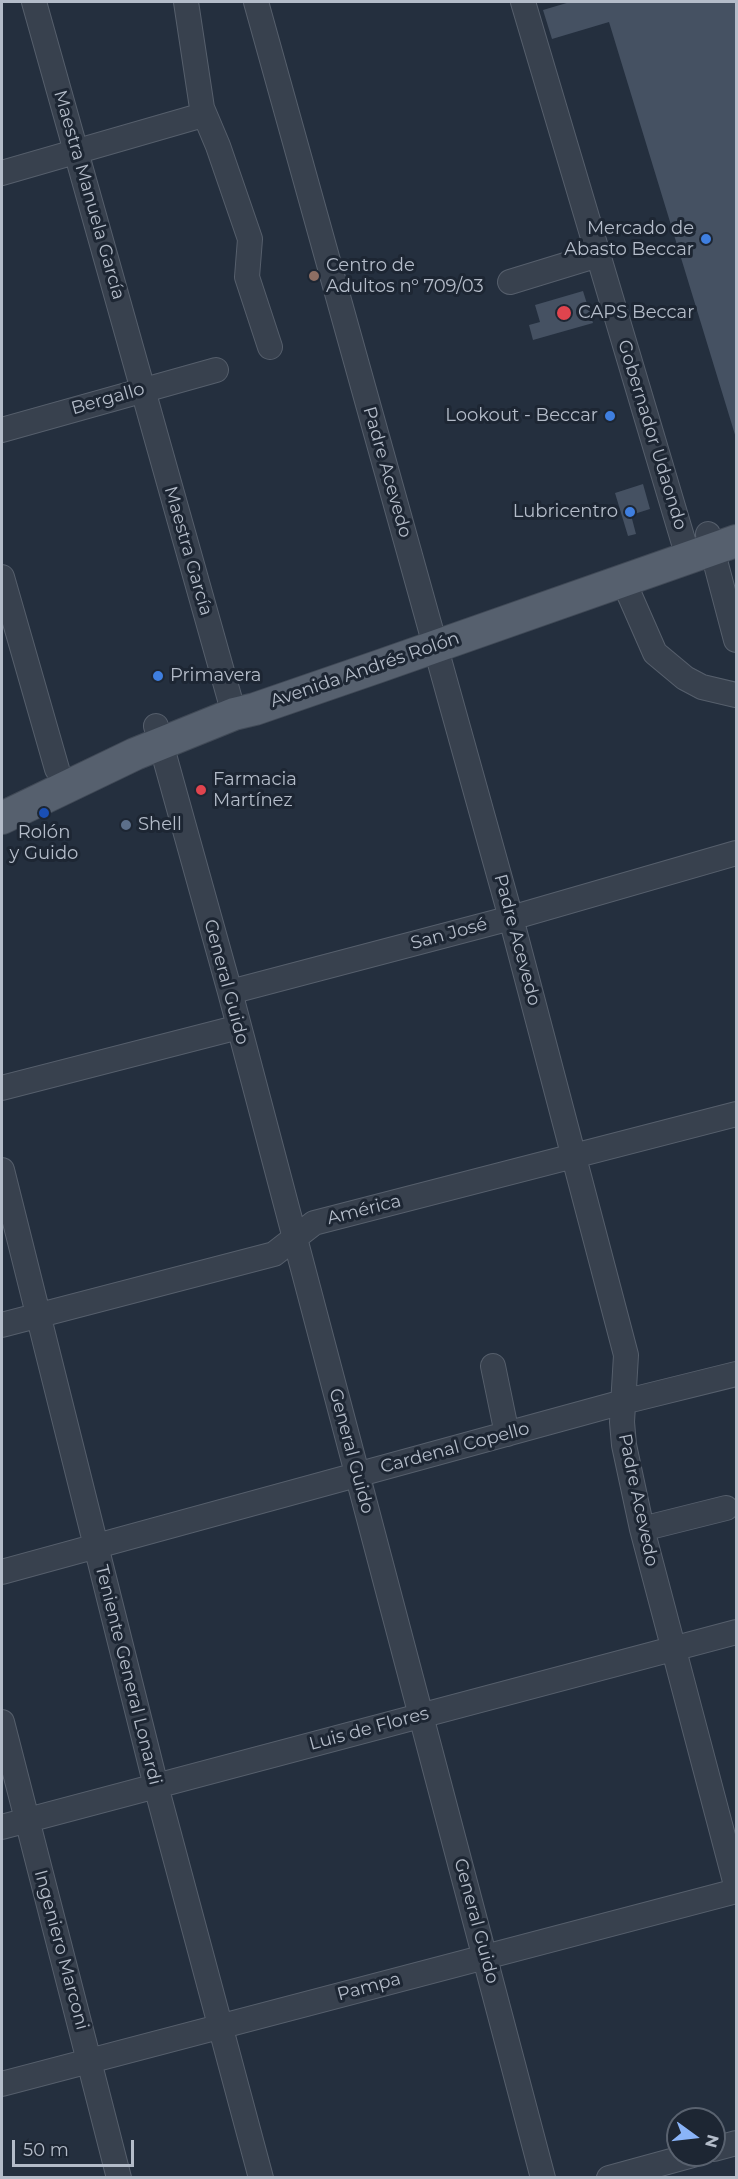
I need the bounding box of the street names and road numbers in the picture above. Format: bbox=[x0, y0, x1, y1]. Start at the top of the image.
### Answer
street label: Maestra Manuela García bbox=[49, 88, 129, 302]
street label: Gobernador Udaondo bbox=[613, 337, 691, 533]
street label: Bergallo bbox=[69, 378, 147, 420]
street label: Padre Acevedo bbox=[358, 404, 416, 540]
street label: Maestra García bbox=[159, 484, 217, 618]
street label: Avenida Andrés Rolón bbox=[268, 627, 462, 713]
street label: Padre Acevedo bbox=[489, 872, 545, 1008]
street label: San José bbox=[408, 913, 490, 955]
street label: General Guido bbox=[199, 917, 253, 1047]
street label: América bbox=[325, 1190, 403, 1230]
street label: General Guido bbox=[324, 1386, 378, 1516]
street label: Cardenal Copello bbox=[378, 1418, 532, 1478]
street label: Padre Acevedo bbox=[613, 1432, 663, 1568]
street label: Teniente General Lonardi bbox=[90, 1563, 166, 1787]
street label: Luis de Flores bbox=[307, 1703, 431, 1755]
street label: General Guido bbox=[449, 1856, 503, 1986]
street label: Ingeniero Marconi bbox=[29, 1868, 93, 2032]
street label: Pampa bbox=[335, 1968, 403, 2006]

